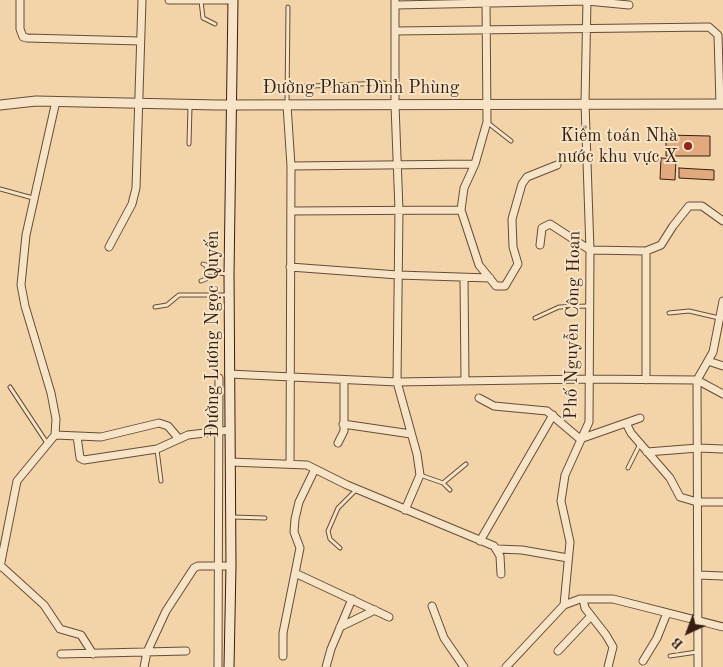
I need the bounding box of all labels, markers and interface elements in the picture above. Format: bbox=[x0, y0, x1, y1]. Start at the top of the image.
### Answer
street label: Đường Phan Đình Phùng bbox=[263, 77, 459, 99]
place label: Kiểm toán Nhà nước khu vực X bbox=[558, 125, 678, 168]
marker: Kiểm toán Nhà nước khu vực X bbox=[682, 140, 694, 152]
street label: Phố Nguyễn Công Hoan bbox=[561, 230, 585, 420]
street label: Đường Lương Ngọc Quyến bbox=[202, 231, 224, 437]
north arrow bbox=[663, 607, 713, 657]
text: B bbox=[669, 634, 686, 651]

